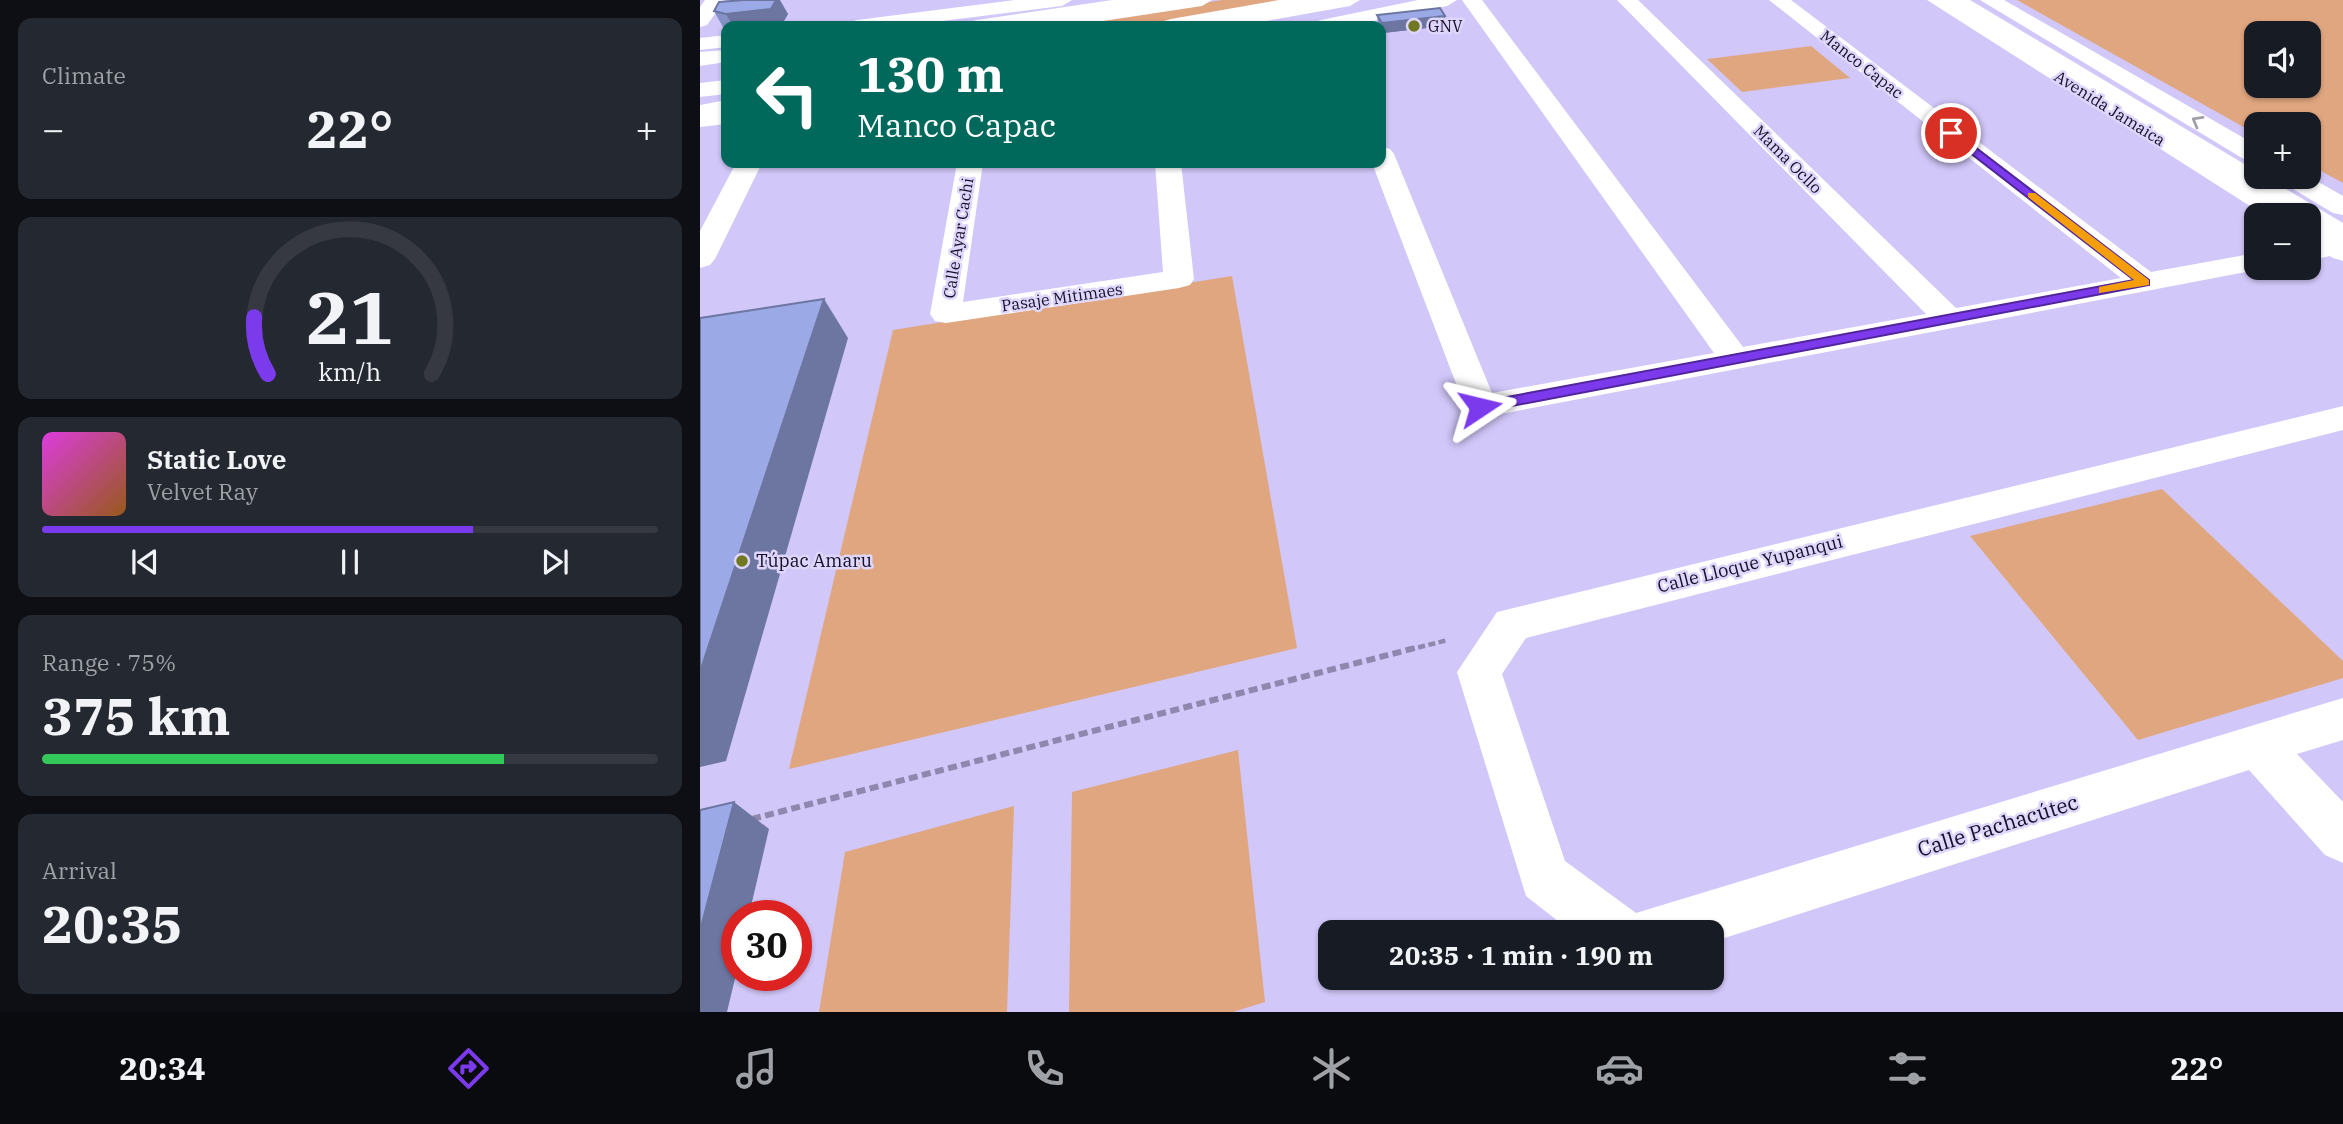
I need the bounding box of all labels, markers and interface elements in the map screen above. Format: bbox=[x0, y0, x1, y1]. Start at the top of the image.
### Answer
place label: GNV bbox=[1428, 16, 1463, 36]
marker: GNV bbox=[1406, 18, 1422, 34]
map controls bbox=[2244, 21, 2321, 280]
button: sound bbox=[2244, 21, 2321, 98]
street label: Manco Capac bbox=[1817, 25, 1907, 103]
text: 130 m bbox=[857, 42, 1004, 105]
icon: left bbox=[742, 49, 833, 140]
text: Climate bbox=[42, 60, 126, 90]
street label: Avenida Jamaica bbox=[2051, 66, 2169, 150]
text: 22° bbox=[307, 95, 393, 162]
pin bbox=[1921, 103, 1981, 163]
text: − bbox=[42, 104, 65, 153]
text: + bbox=[635, 104, 658, 153]
text: Manco Capac bbox=[857, 104, 1056, 146]
button: + bbox=[2244, 112, 2321, 189]
icon: arrive bbox=[1932, 114, 1970, 152]
one-way arrow bbox=[2191, 116, 2204, 129]
street label: Mama Ocllo bbox=[1750, 121, 1826, 197]
street label: Calle Ayar Cachi bbox=[939, 176, 977, 300]
button: − bbox=[2244, 203, 2321, 280]
text: 21 bbox=[306, 269, 394, 364]
street label: Pasaje Mitimaes bbox=[1000, 279, 1124, 315]
text: km/h bbox=[318, 354, 382, 387]
position arrow bbox=[1443, 370, 1517, 444]
text: Static Love bbox=[147, 442, 286, 476]
text: Velvet Ray bbox=[147, 476, 258, 506]
street label: Calle Lloque Yupanqui bbox=[1655, 529, 1845, 598]
icon: previous bbox=[126, 543, 164, 581]
icon: pause bbox=[331, 543, 369, 581]
icon: next bbox=[536, 543, 574, 581]
place label: Túpac Amaru bbox=[756, 549, 872, 572]
marker: Túpac Amaru bbox=[734, 553, 750, 569]
text: Range · 75% bbox=[42, 647, 176, 677]
text: 375 km bbox=[42, 682, 231, 749]
street label: Calle Pachacútec bbox=[1914, 787, 2081, 863]
text: Arrival bbox=[42, 855, 117, 885]
text: 20:35 bbox=[42, 890, 183, 957]
speed limit sign: 30 bbox=[721, 900, 812, 991]
text: 20:35 · 1 min · 190 m bbox=[1389, 938, 1653, 972]
icon: directions bbox=[444, 1044, 493, 1093]
icon: music bbox=[732, 1044, 781, 1093]
icon: phone bbox=[1020, 1044, 1069, 1093]
icon: climate bbox=[1307, 1044, 1356, 1093]
icon: car bbox=[1595, 1044, 1644, 1093]
icon: filters bbox=[1883, 1044, 1932, 1093]
text: 20:34 bbox=[119, 1047, 206, 1089]
text: 22° bbox=[2170, 1047, 2224, 1089]

